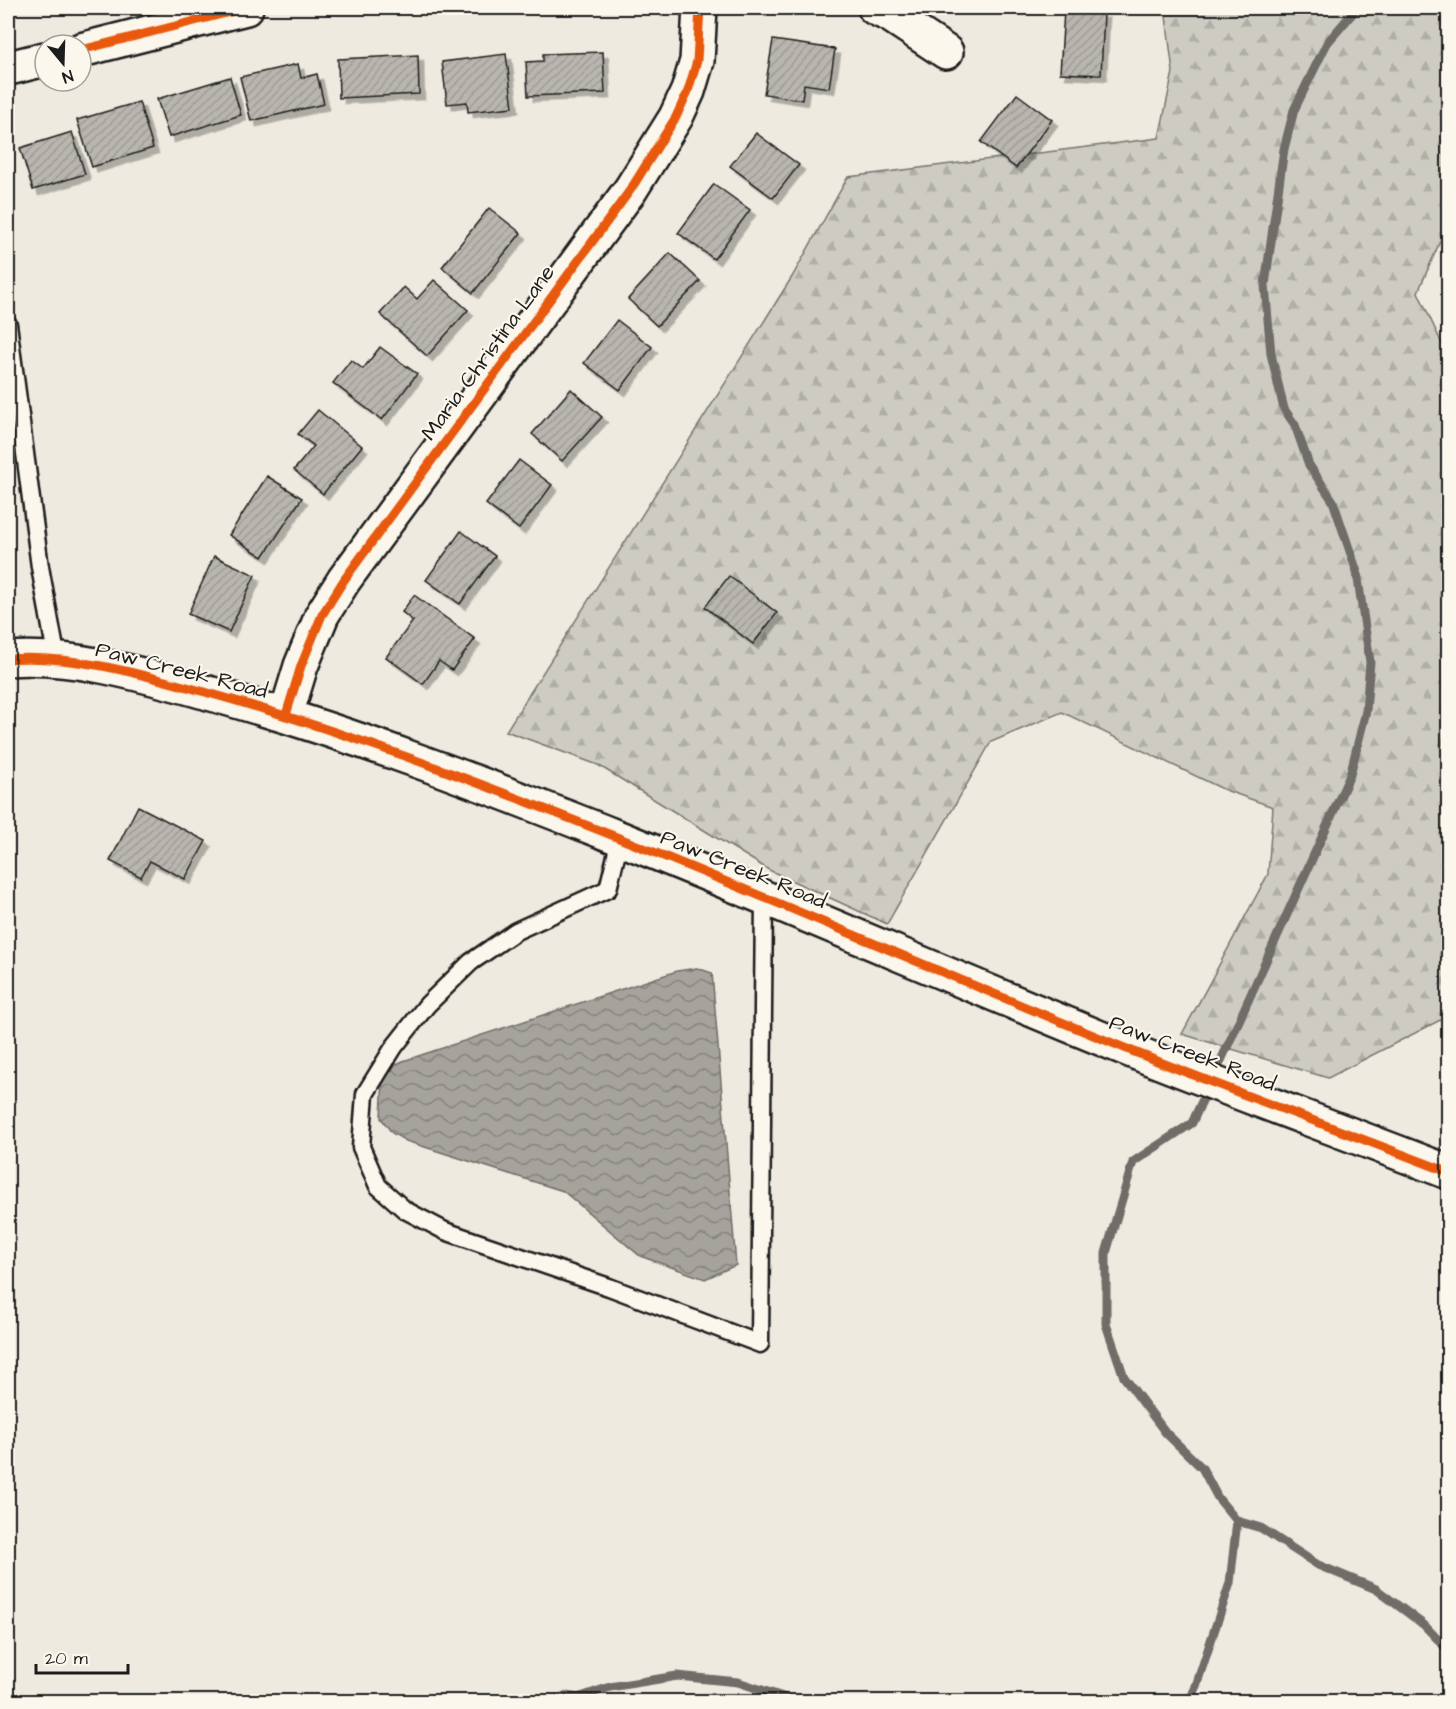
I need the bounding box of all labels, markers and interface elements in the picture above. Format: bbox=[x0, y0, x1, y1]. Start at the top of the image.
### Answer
north arrow bbox=[33, 33, 93, 93]
text: N bbox=[59, 64, 76, 88]
street label: Maria Christina Lane bbox=[414, 259, 563, 447]
street label: Paw Creek Road bbox=[92, 634, 271, 707]
street label: Paw Creek Road bbox=[656, 822, 831, 917]
street label: Paw Creek Road bbox=[1105, 1007, 1280, 1099]
scale bar bbox=[36, 1637, 128, 1675]
text: 20 m bbox=[45, 1646, 88, 1671]

